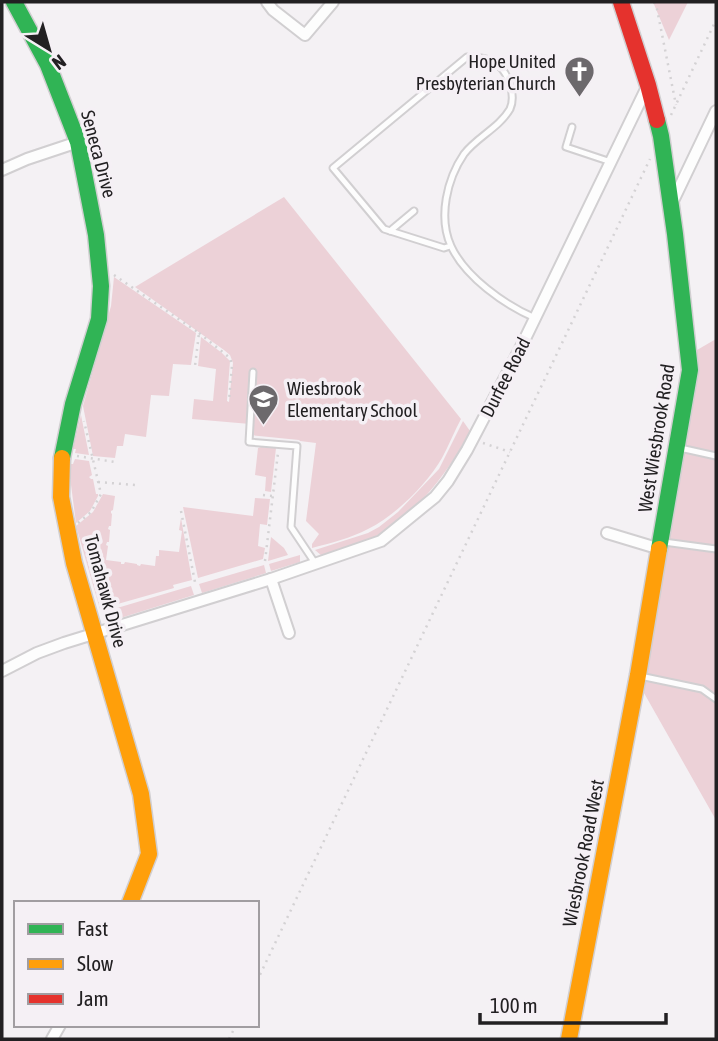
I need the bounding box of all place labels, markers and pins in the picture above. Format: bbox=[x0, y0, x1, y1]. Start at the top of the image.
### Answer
place label: Hope United Presbyterian Church bbox=[416, 50, 556, 94]
church icon: Hope United Presbyterian Church bbox=[562, 55, 596, 99]
place label: Wiesbrook Elementary School bbox=[287, 377, 418, 421]
school or university icon: Wiesbrook Elementary School bbox=[247, 382, 281, 426]

